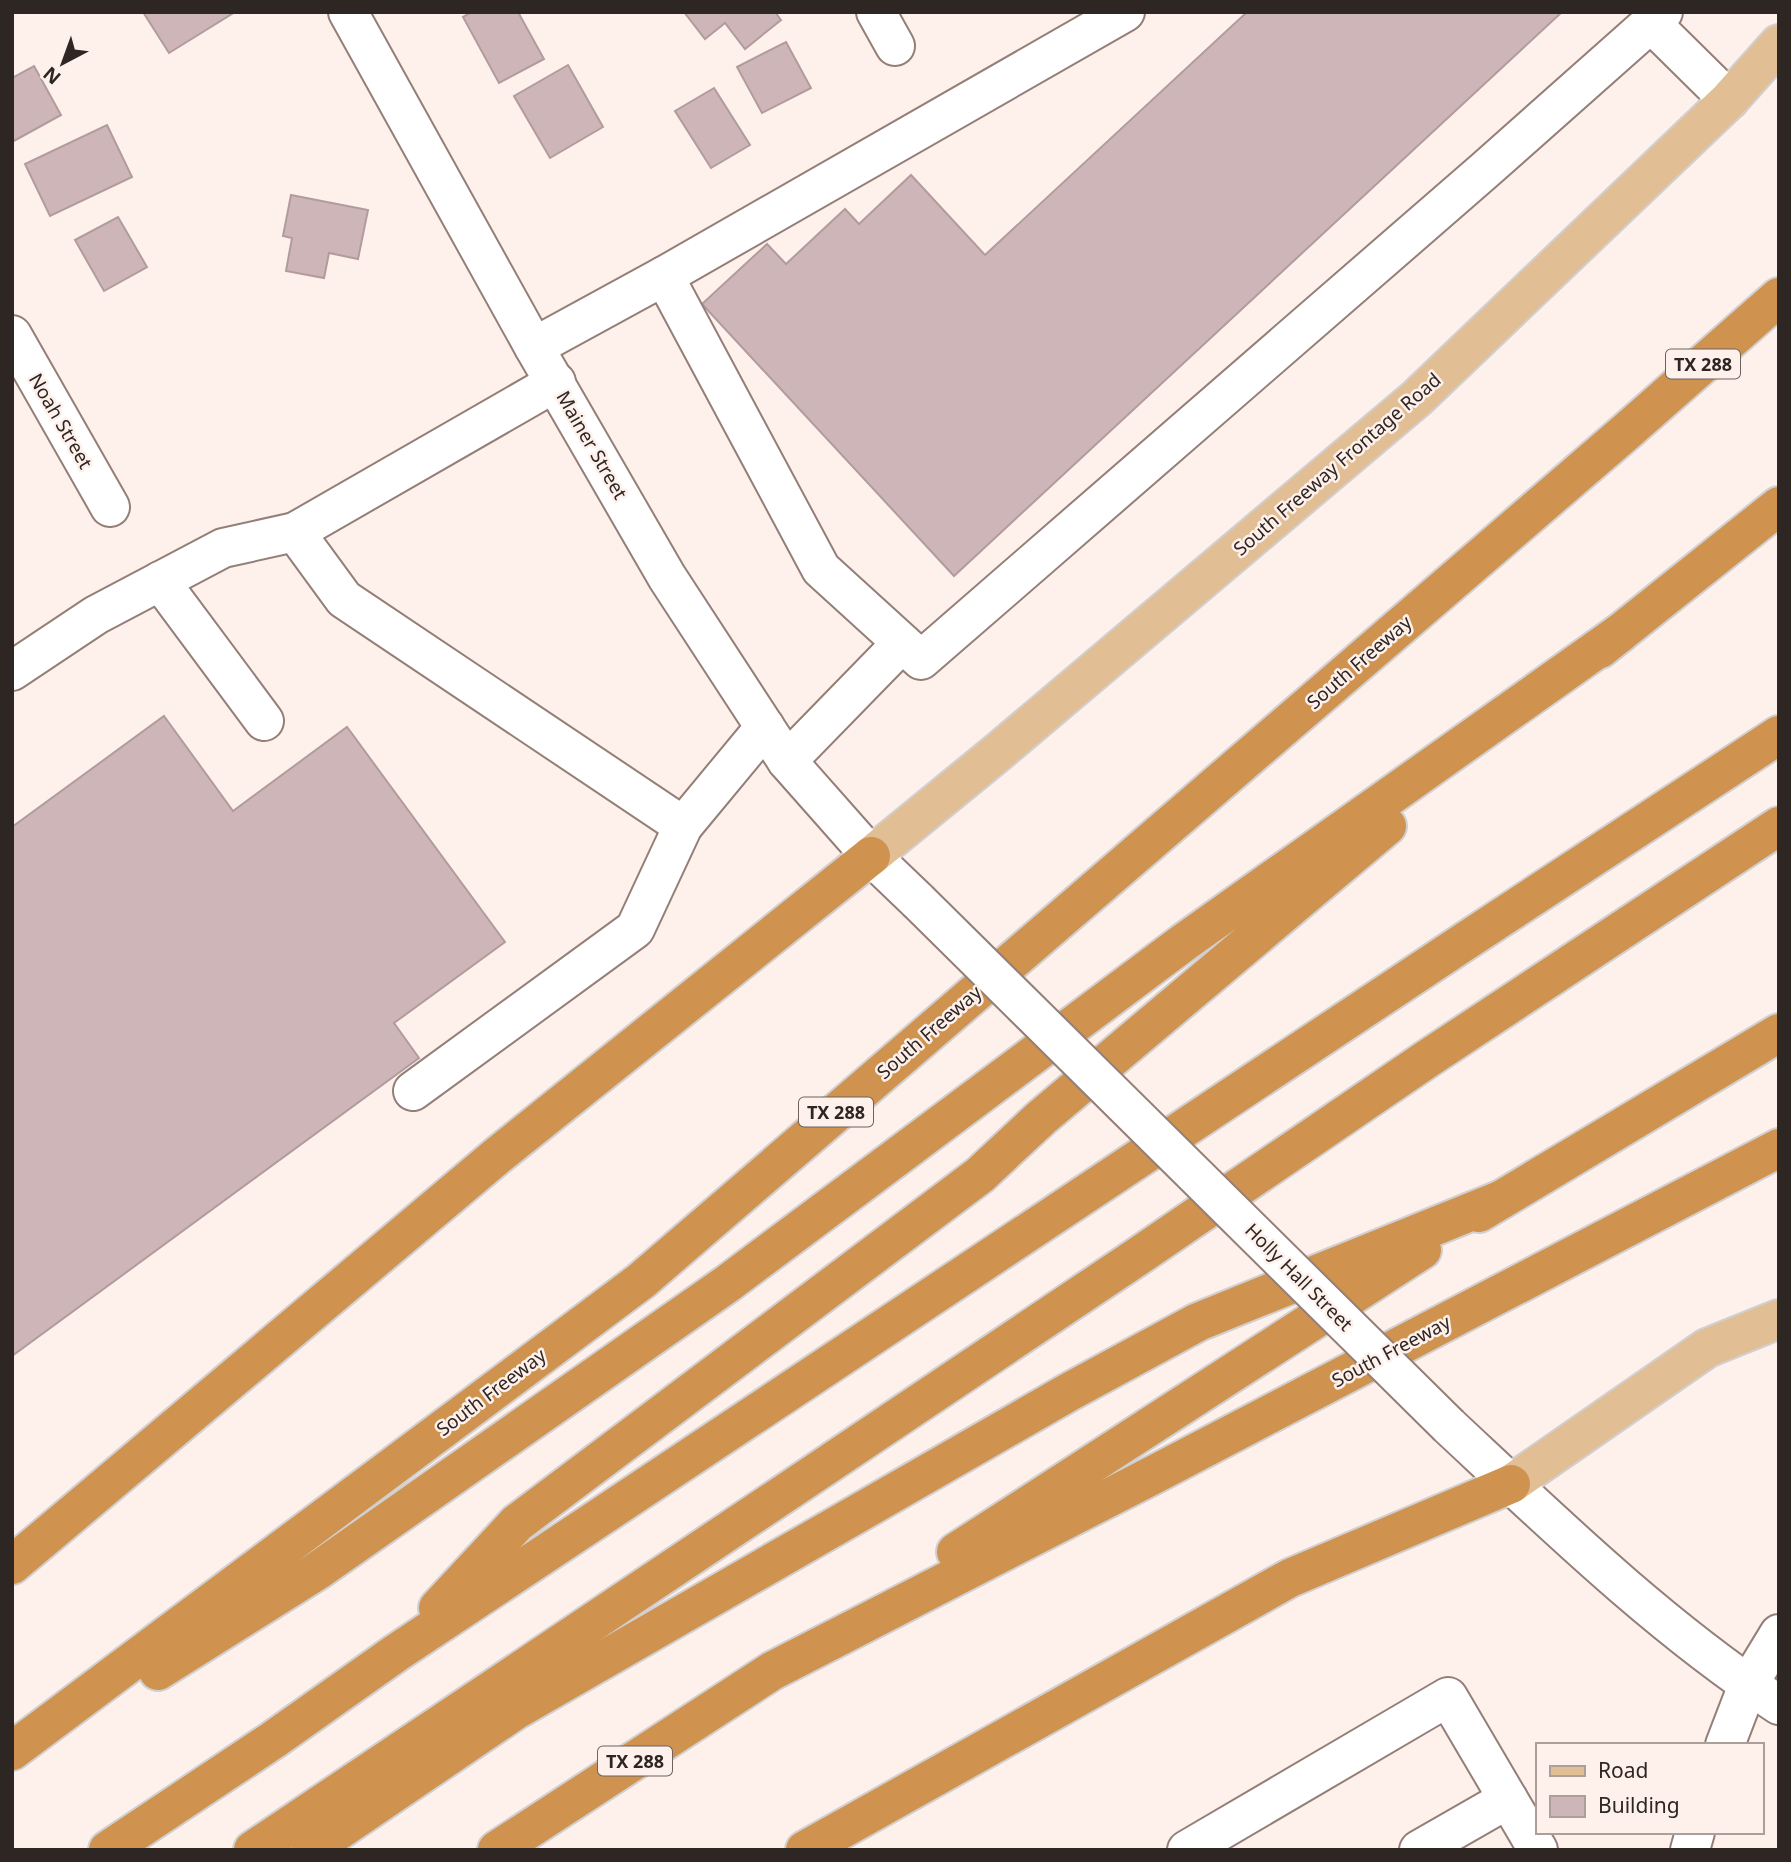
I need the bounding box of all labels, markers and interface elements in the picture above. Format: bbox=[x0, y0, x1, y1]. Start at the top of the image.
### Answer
north arrow bbox=[28, 28, 98, 98]
text: N bbox=[37, 61, 66, 91]
road number: TX 288 bbox=[1666, 350, 1740, 378]
street label: South Freeway Frontage Road bbox=[1228, 367, 1446, 561]
street label: Noah Street bbox=[23, 368, 99, 474]
street label: Mainer Street bbox=[550, 386, 634, 504]
street label: South Freeway bbox=[1301, 609, 1417, 715]
street label: South Freeway bbox=[871, 979, 987, 1085]
road number: TX 288 bbox=[799, 1098, 873, 1126]
street label: Holly Hall Street bbox=[1239, 1217, 1359, 1337]
street label: South Freeway bbox=[1327, 1309, 1455, 1393]
street label: South Freeway bbox=[431, 1342, 551, 1442]
legend bbox=[1536, 1743, 1763, 1834]
road number: TX 288 bbox=[598, 1746, 672, 1776]
text: Road bbox=[1598, 1756, 1648, 1784]
text: Building bbox=[1598, 1791, 1680, 1819]

